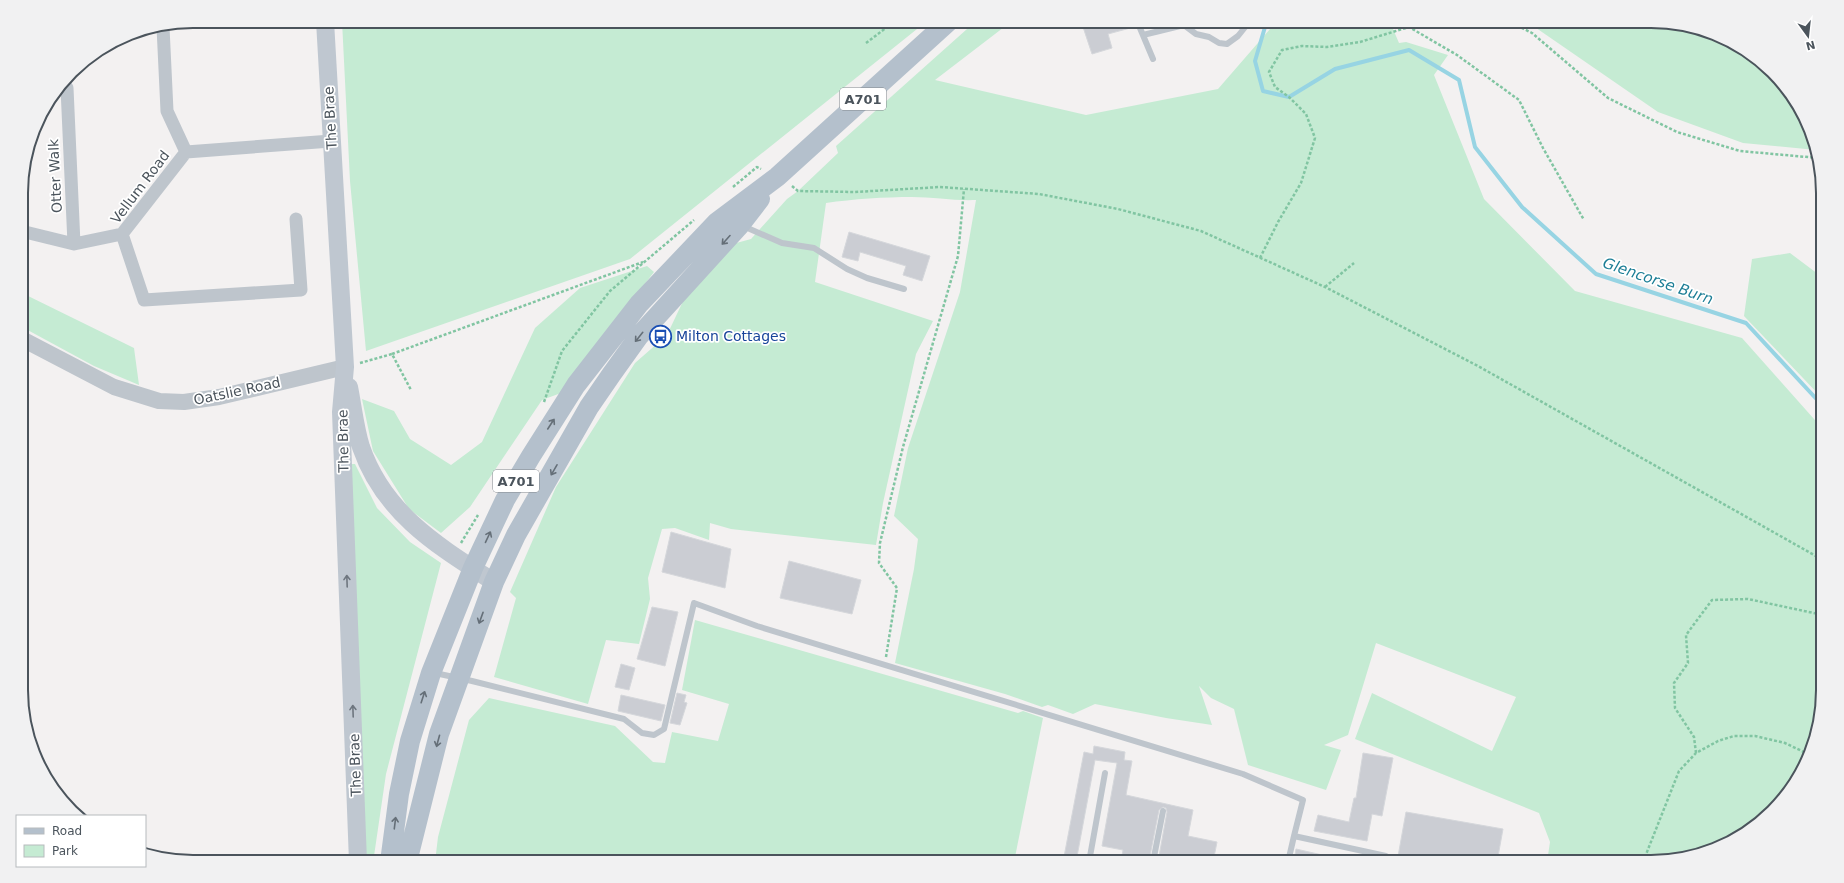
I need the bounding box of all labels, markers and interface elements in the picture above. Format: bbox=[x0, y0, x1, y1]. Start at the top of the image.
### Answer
north arrow bbox=[1788, 16, 1828, 56]
text: N bbox=[1804, 38, 1817, 53]
street label: The Brae bbox=[320, 86, 340, 151]
road number: A701 bbox=[840, 88, 886, 110]
street label: Otter Walk bbox=[45, 138, 65, 214]
street label: Vellum Road bbox=[107, 147, 173, 227]
one-way arrow bbox=[721, 235, 731, 245]
water label: Glencorse Burn bbox=[1601, 254, 1715, 308]
bus stop icon: Milton Cottages bbox=[647, 323, 673, 349]
place label: Milton Cottages bbox=[676, 328, 786, 344]
one-way arrow bbox=[635, 331, 644, 342]
street label: Oatslie Road bbox=[192, 374, 282, 408]
street label: The Brae bbox=[334, 409, 352, 474]
one-way arrow bbox=[548, 418, 556, 430]
one-way arrow bbox=[549, 463, 557, 475]
road number: A701 bbox=[493, 470, 539, 492]
one-way arrow bbox=[485, 532, 492, 544]
one-way arrow bbox=[344, 575, 351, 588]
one-way arrow bbox=[476, 612, 484, 624]
one-way arrow bbox=[420, 690, 427, 703]
one-way arrow bbox=[349, 705, 356, 718]
street label: The Brae bbox=[346, 733, 364, 798]
one-way arrow bbox=[433, 734, 441, 747]
legend bbox=[16, 815, 146, 867]
one-way arrow bbox=[391, 817, 399, 830]
text: Road bbox=[52, 824, 82, 838]
text: Park bbox=[52, 844, 78, 858]

